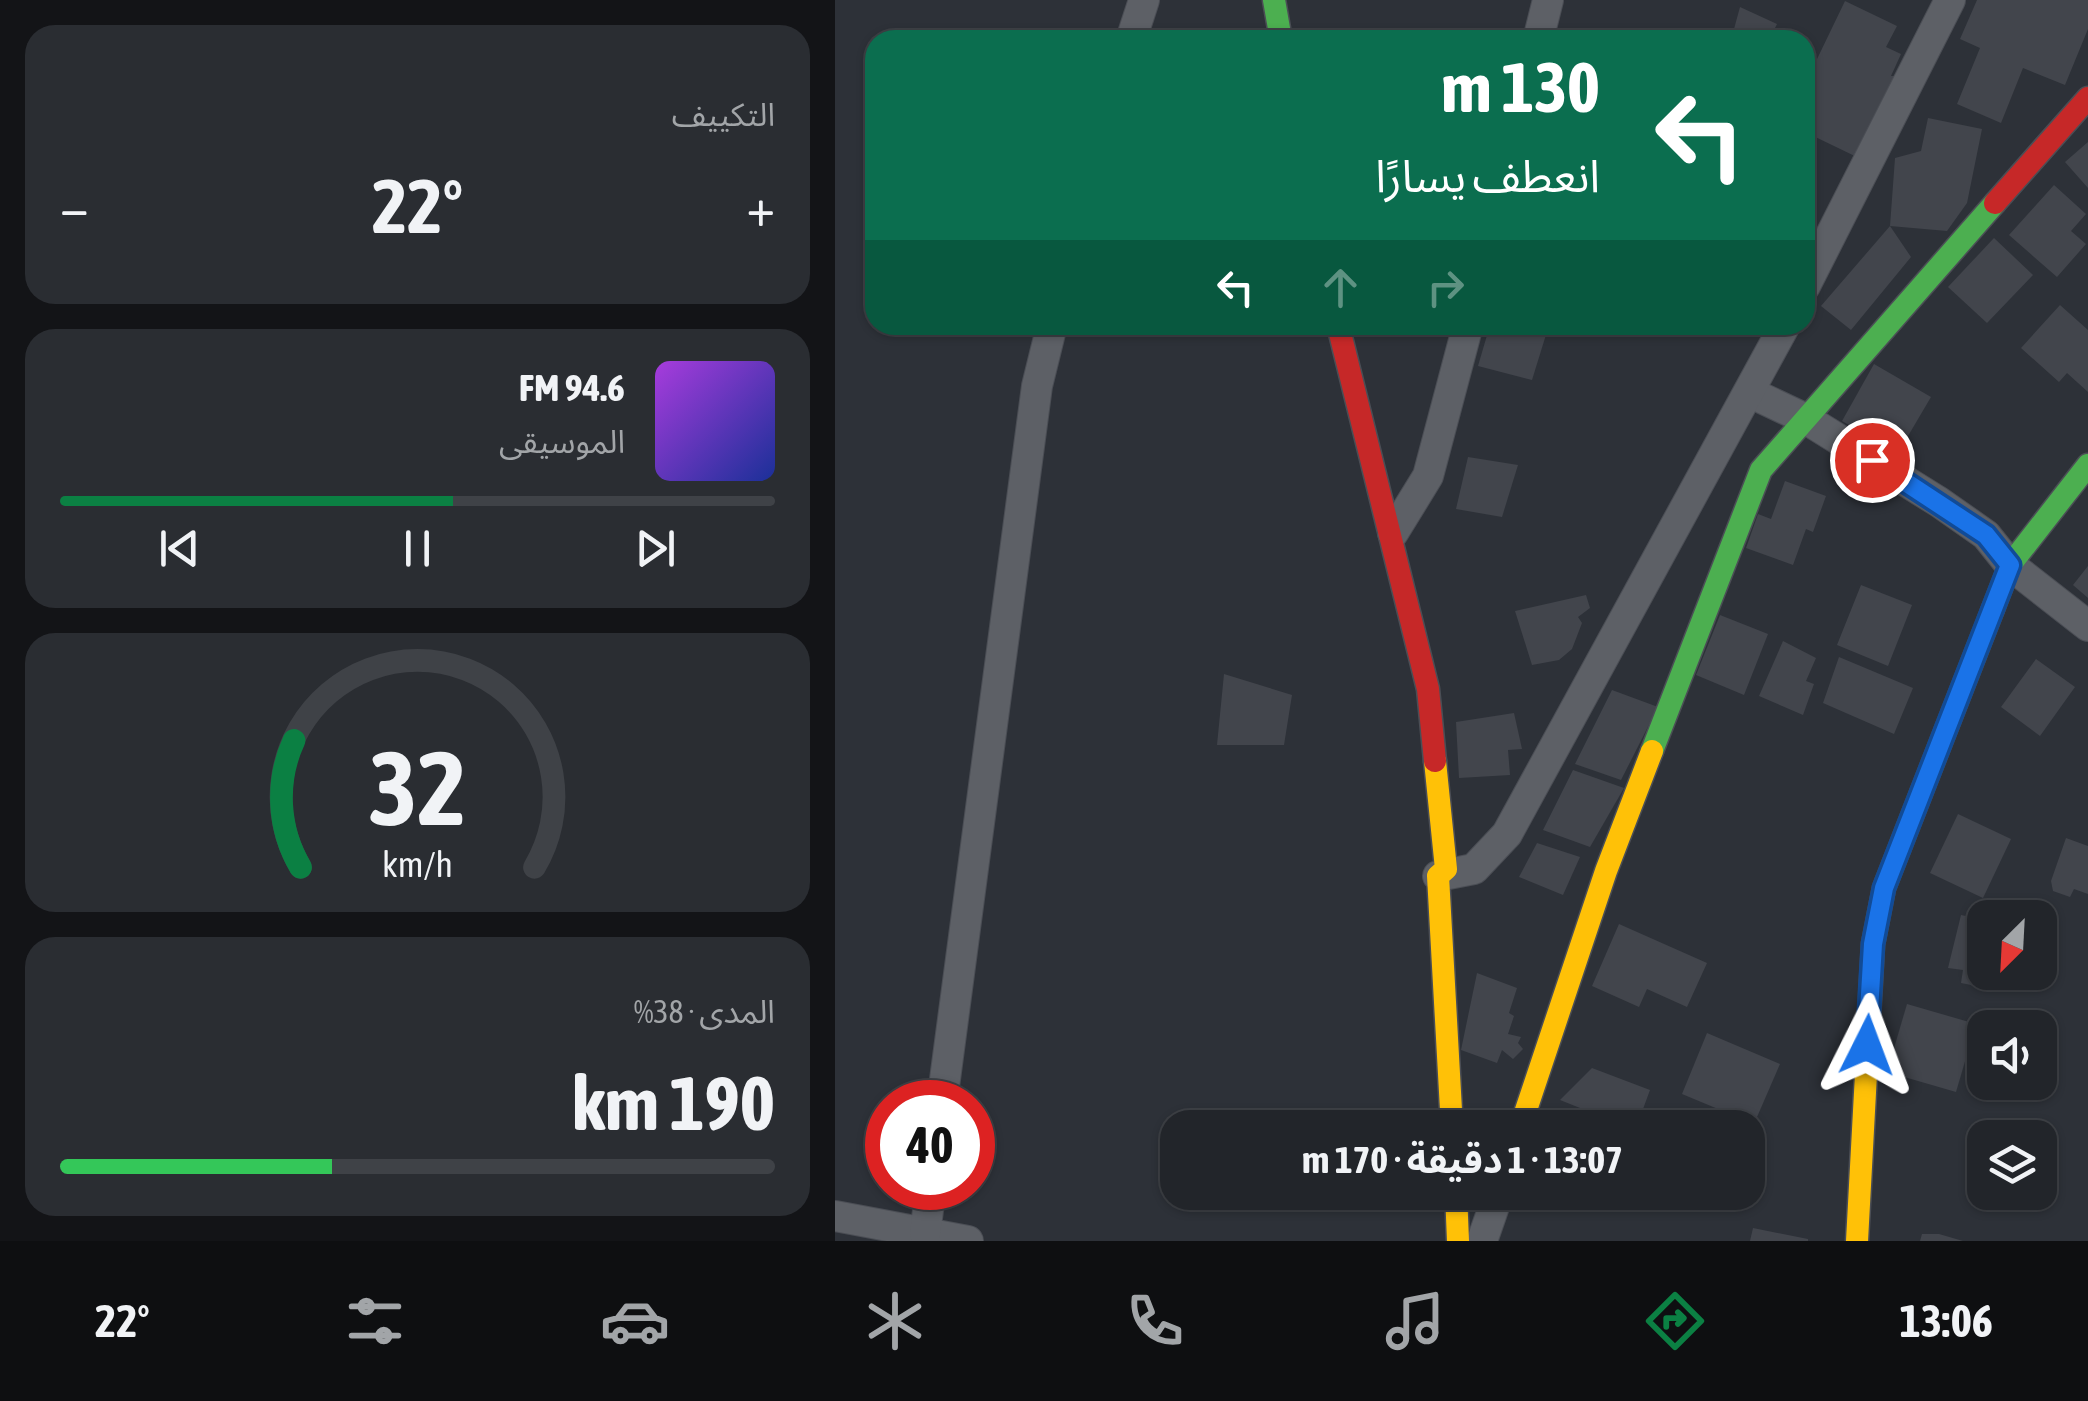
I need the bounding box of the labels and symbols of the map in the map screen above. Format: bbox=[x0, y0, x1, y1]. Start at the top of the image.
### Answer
pin bbox=[1830, 418, 1915, 503]
north arrow bbox=[1967, 900, 2057, 990]
position arrow bbox=[1815, 993, 1919, 1097]
speed limit sign: 40 bbox=[865, 1080, 995, 1210]

